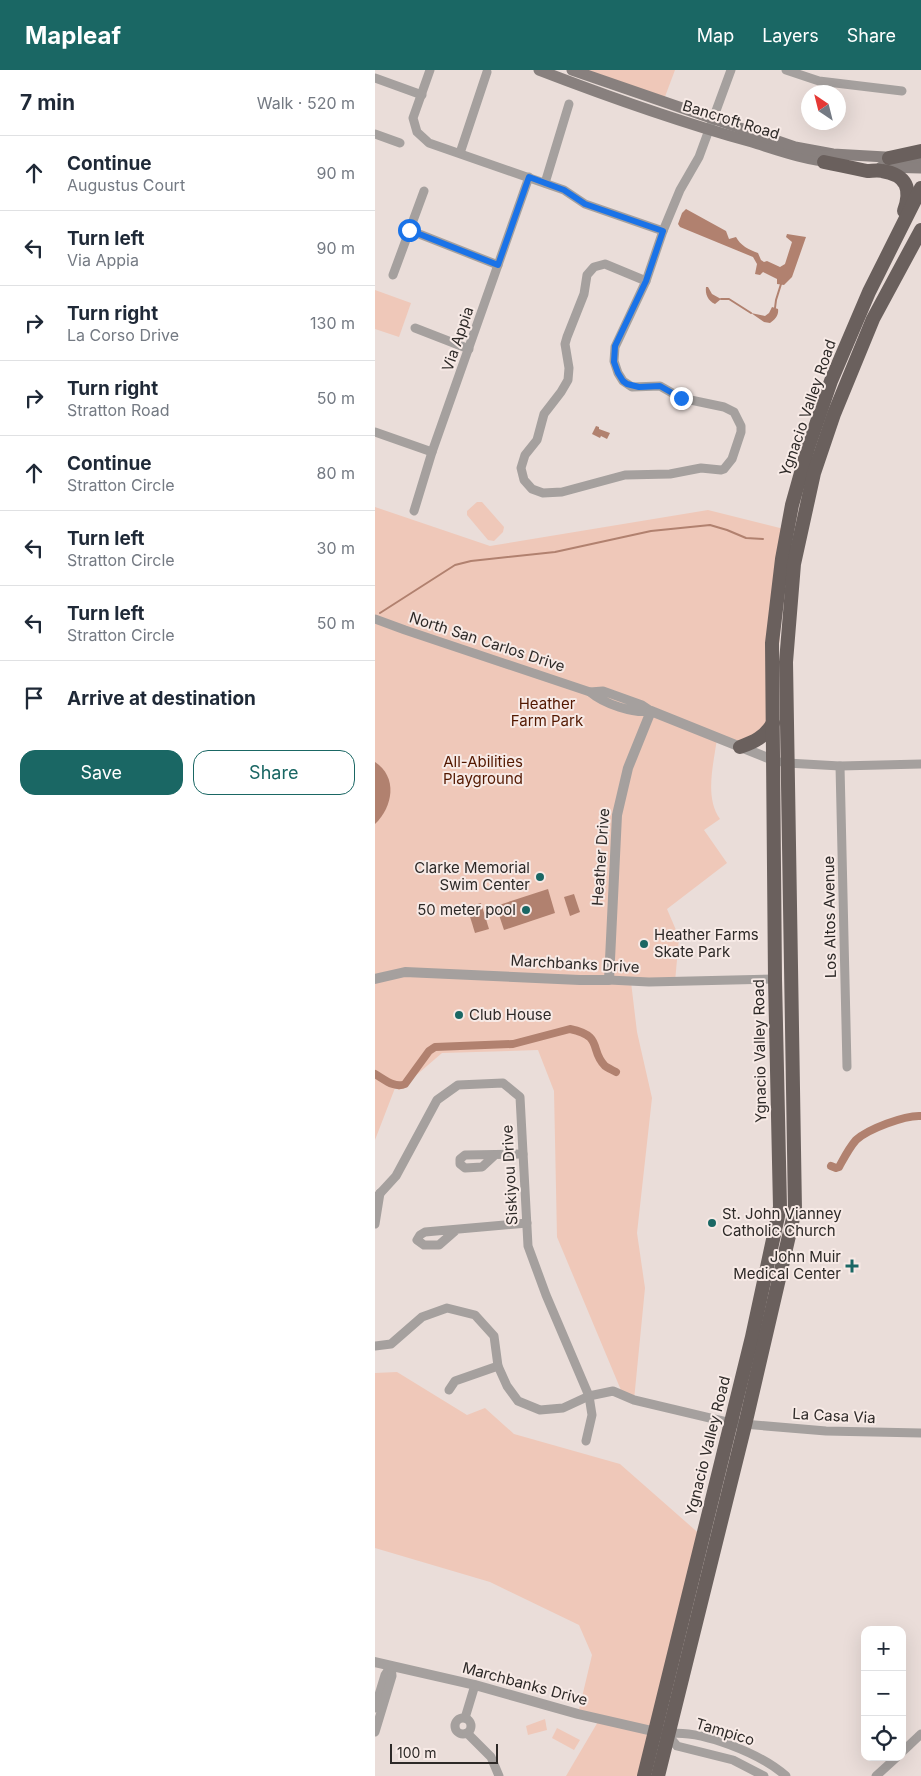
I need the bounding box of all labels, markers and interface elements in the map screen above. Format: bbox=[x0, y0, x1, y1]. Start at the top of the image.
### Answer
text: Mapleaf bbox=[25, 21, 121, 50]
text: Map bbox=[697, 25, 734, 46]
text: Layers bbox=[762, 25, 819, 46]
text: Share bbox=[847, 25, 896, 46]
north arrow bbox=[801, 85, 846, 130]
text: 7 min bbox=[20, 90, 75, 115]
text: Walk · 520 m bbox=[257, 93, 355, 113]
street label: Bancroft Road bbox=[680, 96, 782, 143]
text: Continue bbox=[67, 152, 152, 175]
icon: ahead bbox=[20, 159, 48, 187]
text: 90 m bbox=[316, 163, 355, 183]
text: Augustus Court bbox=[67, 175, 185, 195]
route start bbox=[398, 219, 421, 242]
text: Turn left bbox=[67, 227, 145, 250]
icon: left bbox=[20, 234, 48, 262]
text: 90 m bbox=[316, 238, 355, 258]
text: Via Appia bbox=[67, 250, 139, 270]
text: Turn right bbox=[67, 302, 158, 325]
street label: Via Appia bbox=[438, 304, 477, 374]
icon: right bbox=[20, 309, 48, 337]
text: 130 m bbox=[310, 313, 355, 333]
text: La Corso Drive bbox=[67, 325, 179, 345]
street label: Ygnacio Valley Road bbox=[775, 337, 840, 479]
text: Turn right bbox=[67, 377, 158, 400]
icon: right bbox=[20, 384, 48, 412]
route end bbox=[670, 387, 693, 410]
text: 50 m bbox=[317, 388, 355, 408]
text: Stratton Road bbox=[67, 400, 170, 420]
text: Continue bbox=[67, 452, 152, 475]
icon: ahead bbox=[20, 459, 48, 487]
text: 80 m bbox=[316, 463, 355, 483]
text: Stratton Circle bbox=[67, 475, 175, 495]
text: Turn left bbox=[67, 527, 145, 550]
icon: left bbox=[20, 534, 48, 562]
text: 30 m bbox=[317, 538, 355, 558]
text: Stratton Circle bbox=[67, 550, 175, 570]
text: Turn left bbox=[67, 602, 145, 625]
street label: North San Carlos Drive bbox=[407, 607, 567, 676]
icon: left bbox=[20, 609, 48, 637]
text: 50 m bbox=[317, 613, 355, 633]
text: Stratton Circle bbox=[67, 625, 175, 645]
icon: arrive bbox=[20, 684, 48, 712]
text: Arrive at destination bbox=[67, 687, 256, 710]
park label: Heather Farm Park bbox=[511, 694, 584, 730]
button: Save bbox=[20, 750, 183, 795]
button: Share bbox=[193, 750, 355, 795]
park label: All-Abilities Playground bbox=[443, 752, 523, 788]
street label: Heather Drive bbox=[588, 807, 613, 907]
street label: Los Altos Avenue bbox=[819, 856, 840, 978]
place label: Clarke Memorial Swim Center bbox=[414, 858, 530, 894]
marker: Clarke Memorial Swim Center bbox=[534, 871, 546, 883]
place label: 50 meter pool bbox=[417, 900, 516, 919]
marker: 50 meter pool bbox=[520, 904, 532, 916]
place label: Heather Farms Skate Park bbox=[654, 925, 759, 961]
marker: Heather Farms Skate Park bbox=[638, 938, 650, 950]
street label: Marchbanks Drive bbox=[510, 951, 640, 976]
street label: Ygnacio Valley Road bbox=[749, 979, 770, 1123]
place label: Club House bbox=[469, 1005, 552, 1024]
marker: Club House bbox=[453, 1009, 465, 1021]
street label: Siskiyou Drive bbox=[497, 1124, 522, 1226]
place label: St. John Vianney Catholic Church bbox=[722, 1204, 842, 1240]
marker: St. John Vianney Catholic Church bbox=[706, 1217, 718, 1229]
place label: John Muir Medical Center bbox=[733, 1247, 841, 1283]
marker: John Muir Medical Center bbox=[845, 1259, 859, 1273]
street label: Ygnacio Valley Road bbox=[681, 1374, 734, 1518]
street label: La Casa Via bbox=[792, 1404, 876, 1427]
map controls bbox=[861, 1626, 906, 1761]
button: + bbox=[861, 1626, 906, 1671]
street label: Marchbanks Drive bbox=[460, 1658, 590, 1709]
button: − bbox=[861, 1671, 906, 1716]
street label: Tampico bbox=[693, 1714, 757, 1749]
button: locate bbox=[861, 1716, 906, 1761]
scale bar bbox=[390, 1741, 497, 1764]
text: 100 m bbox=[397, 1744, 437, 1761]

